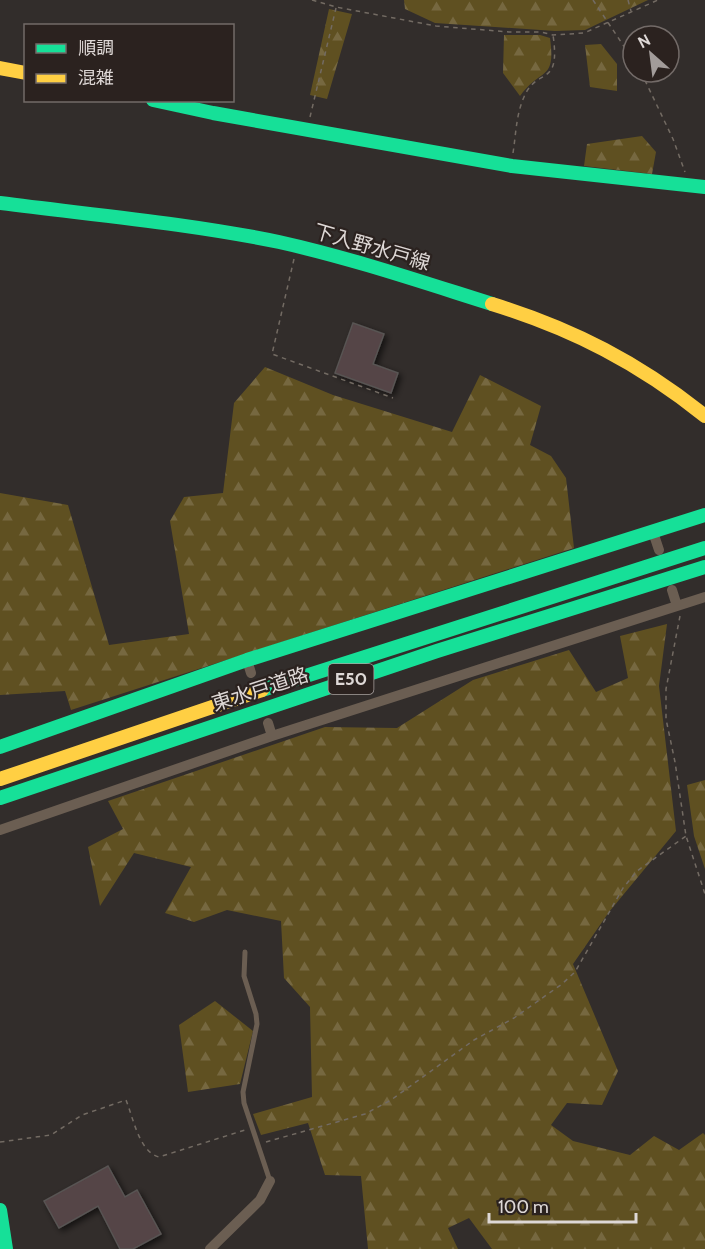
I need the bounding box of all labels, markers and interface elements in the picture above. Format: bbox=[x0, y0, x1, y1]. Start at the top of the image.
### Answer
legend bbox=[24, 24, 234, 102]
north arrow bbox=[621, 24, 681, 84]
text: N bbox=[635, 30, 654, 52]
text: 順調 bbox=[78, 37, 114, 59]
text: 混雑 bbox=[78, 67, 114, 89]
street label: 下入野水戸線 bbox=[311, 219, 433, 275]
street label: 東水戸道路 bbox=[209, 662, 311, 716]
road number: E50 bbox=[328, 664, 374, 694]
scale bar bbox=[489, 1186, 636, 1224]
text: 100 m bbox=[498, 1196, 549, 1218]

